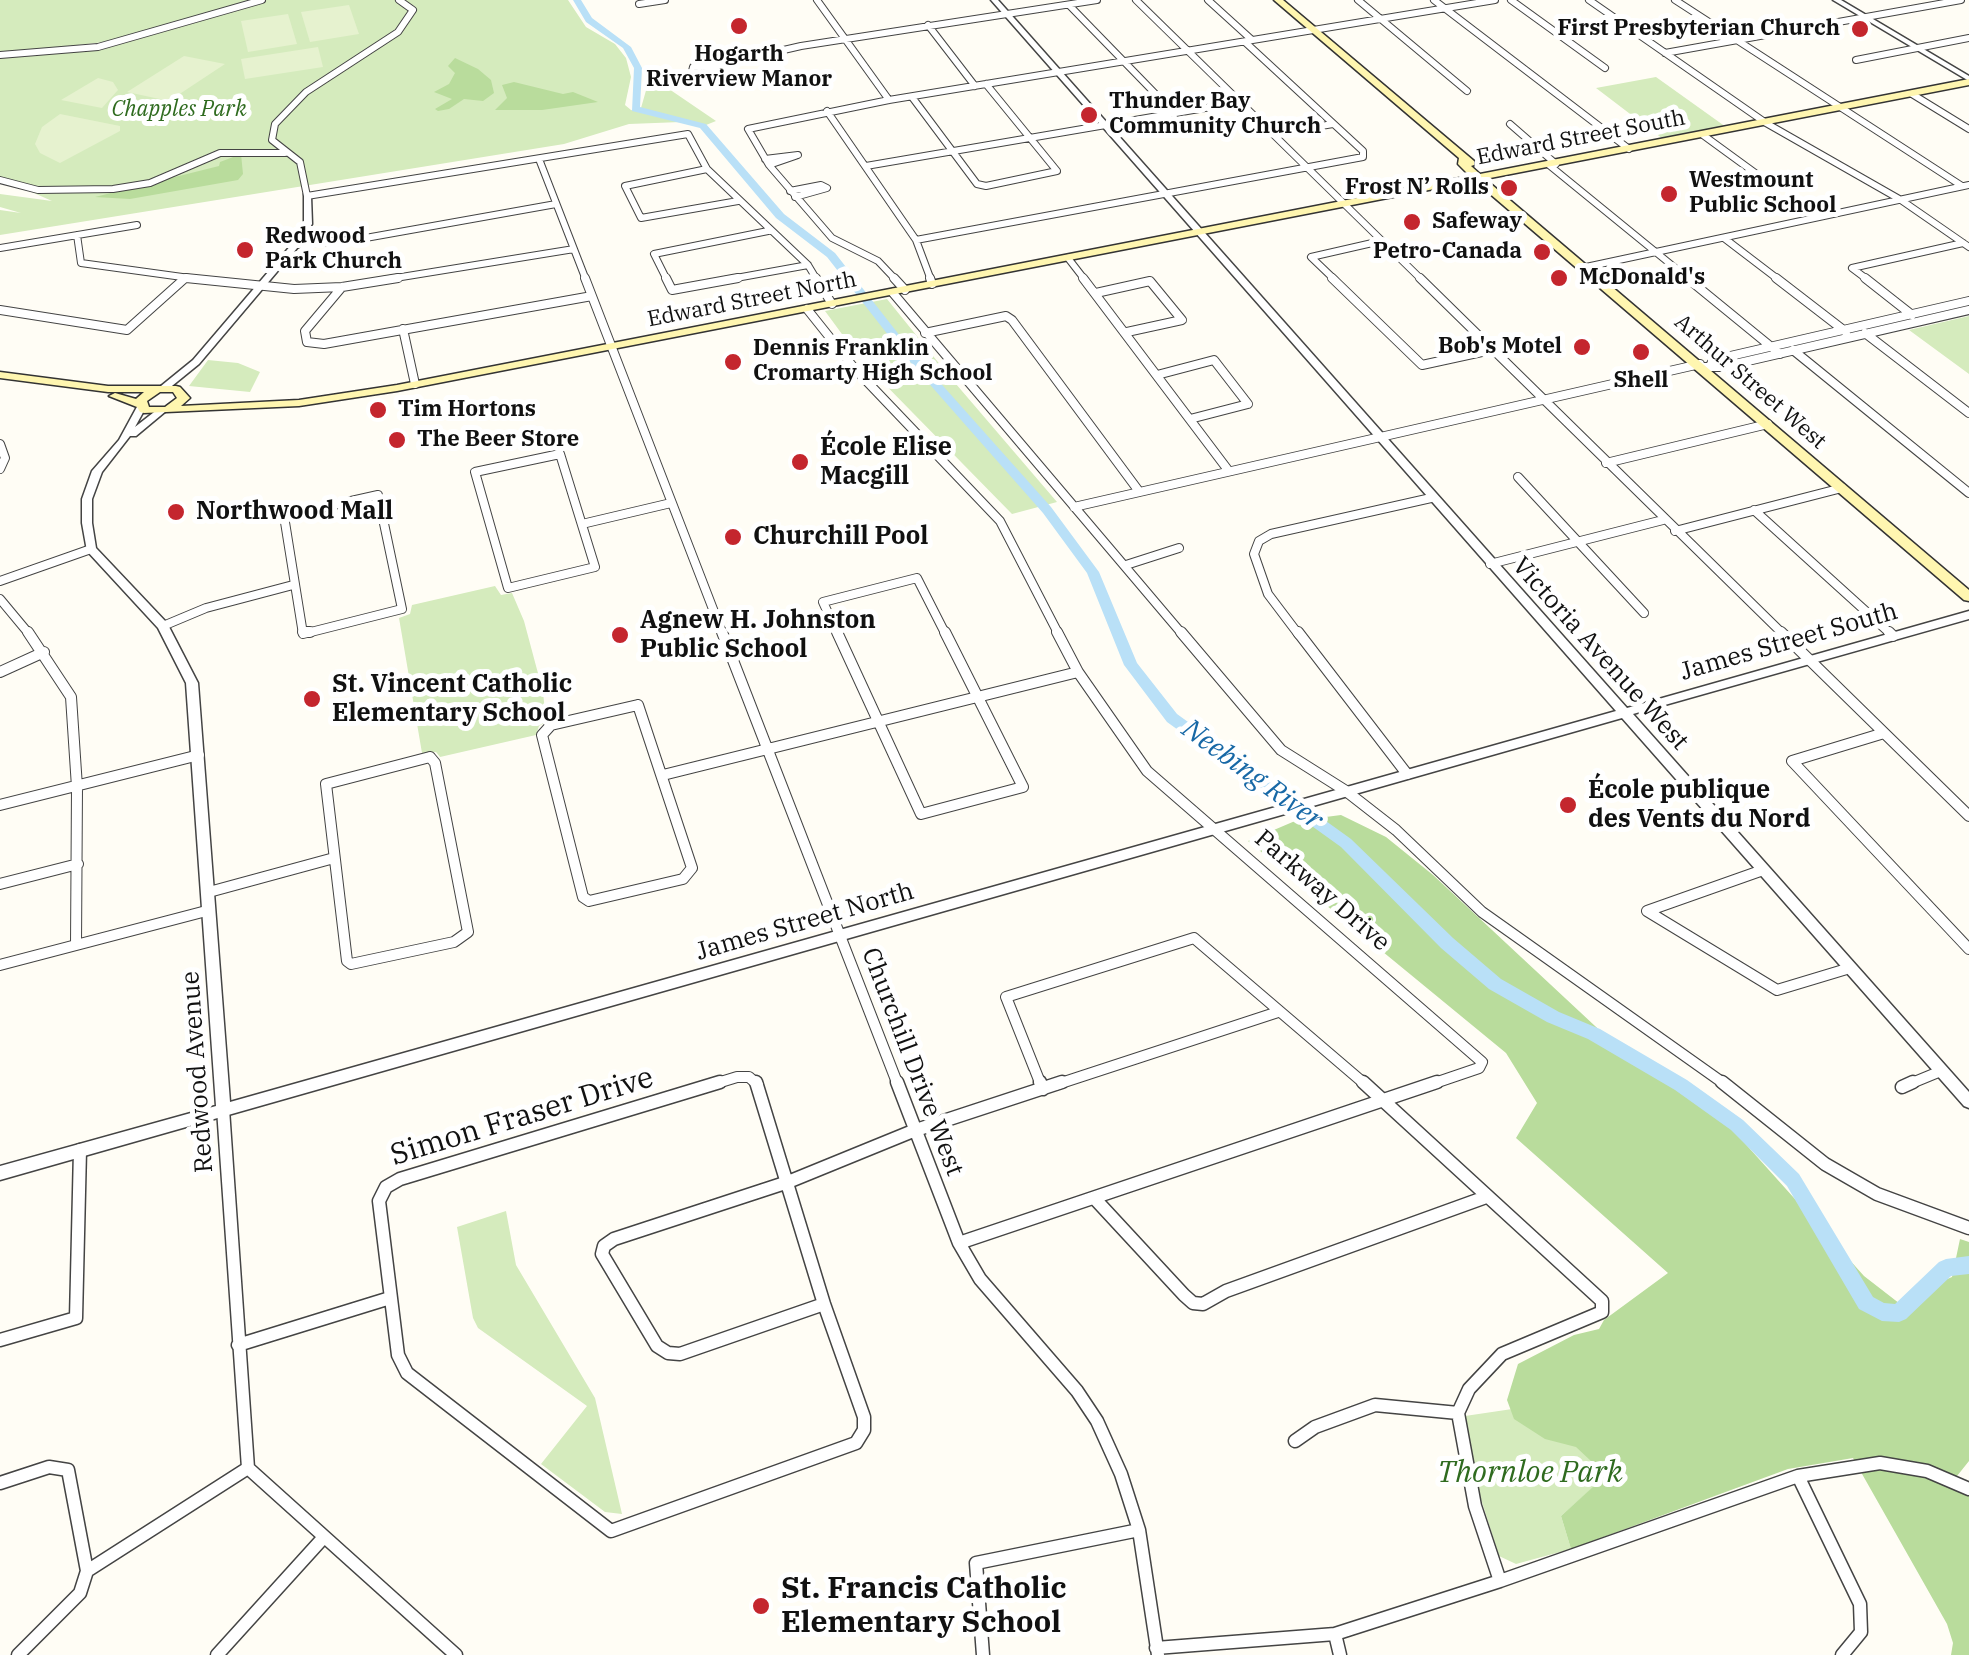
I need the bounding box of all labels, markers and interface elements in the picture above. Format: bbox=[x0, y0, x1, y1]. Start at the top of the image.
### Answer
marker: Hogarth Riverview Manor bbox=[728, 15, 750, 37]
place label: First Presbyterian Church bbox=[1557, 16, 1840, 42]
marker: First Presbyterian Church bbox=[1849, 18, 1871, 40]
place label: Hogarth Riverview Manor bbox=[646, 42, 832, 94]
place label: Thunder Bay Community Church bbox=[1109, 89, 1321, 140]
park label: Chapples Park bbox=[111, 97, 247, 123]
marker: Thunder Bay Community Church bbox=[1078, 104, 1100, 126]
street label: Edward Street South bbox=[1475, 105, 1687, 171]
place label: Westmount Public School bbox=[1689, 168, 1836, 220]
place label: Frost N’ Rolls bbox=[1345, 175, 1489, 201]
marker: Frost N’ Rolls bbox=[1498, 177, 1520, 199]
marker: Westmount Public School bbox=[1658, 183, 1680, 205]
place label: Safeway bbox=[1432, 209, 1522, 235]
marker: Safeway bbox=[1401, 211, 1423, 233]
place label: Redwood Park Church bbox=[265, 224, 402, 276]
marker: Redwood Park Church bbox=[234, 239, 256, 261]
place label: Petro-Canada bbox=[1373, 239, 1522, 265]
marker: Petro-Canada bbox=[1531, 241, 1553, 263]
place label: McDonald's bbox=[1579, 265, 1705, 291]
street label: Edward Street North bbox=[645, 267, 859, 333]
marker: McDonald's bbox=[1548, 267, 1570, 289]
street label: Arthur Street West bbox=[1669, 309, 1831, 455]
place label: Bob's Motel bbox=[1438, 334, 1562, 360]
place label: Dennis Franklin Cromarty High School bbox=[753, 336, 992, 388]
marker: Bob's Motel bbox=[1571, 336, 1593, 358]
marker: Shell bbox=[1630, 341, 1652, 363]
marker: Dennis Franklin Cromarty High School bbox=[722, 351, 744, 373]
place label: Shell bbox=[1614, 368, 1668, 394]
place label: Tim Hortons bbox=[398, 397, 536, 423]
marker: Tim Hortons bbox=[367, 399, 389, 421]
place label: The Beer Store bbox=[417, 427, 579, 453]
marker: The Beer Store bbox=[386, 429, 408, 451]
place label: École Elise Macgill bbox=[820, 433, 952, 492]
marker: École Elise Macgill bbox=[789, 451, 811, 473]
place label: Northwood Mall bbox=[196, 497, 393, 527]
marker: Northwood Mall bbox=[165, 501, 187, 523]
place label: Churchill Pool bbox=[753, 522, 928, 552]
marker: Churchill Pool bbox=[722, 526, 744, 548]
street label: Victoria Avenue West bbox=[1505, 551, 1695, 757]
street label: James Street South bbox=[1677, 597, 1901, 687]
place label: Agnew H. Johnston Public School bbox=[640, 606, 876, 665]
marker: Agnew H. Johnston Public School bbox=[609, 624, 631, 646]
place label: St. Vincent Catholic Elementary School bbox=[332, 670, 572, 729]
marker: St. Vincent Catholic Elementary School bbox=[301, 688, 323, 710]
water label: Neebing River bbox=[1175, 713, 1329, 837]
place label: École publique des Vents du Nord bbox=[1588, 776, 1810, 835]
marker: École publique des Vents du Nord bbox=[1557, 794, 1579, 816]
street label: Parkway Drive bbox=[1248, 824, 1396, 958]
street label: James Street North bbox=[693, 877, 917, 967]
street label: Churchill Drive West bbox=[855, 944, 969, 1180]
street label: Redwood Avenue bbox=[176, 970, 220, 1174]
street label: Simon Fraser Drive bbox=[386, 1060, 658, 1174]
park label: Thornloe Park bbox=[1437, 1455, 1623, 1491]
place label: St. Francis Catholic Elementary School bbox=[781, 1571, 1067, 1642]
marker: St. Francis Catholic Elementary School bbox=[750, 1595, 772, 1617]

